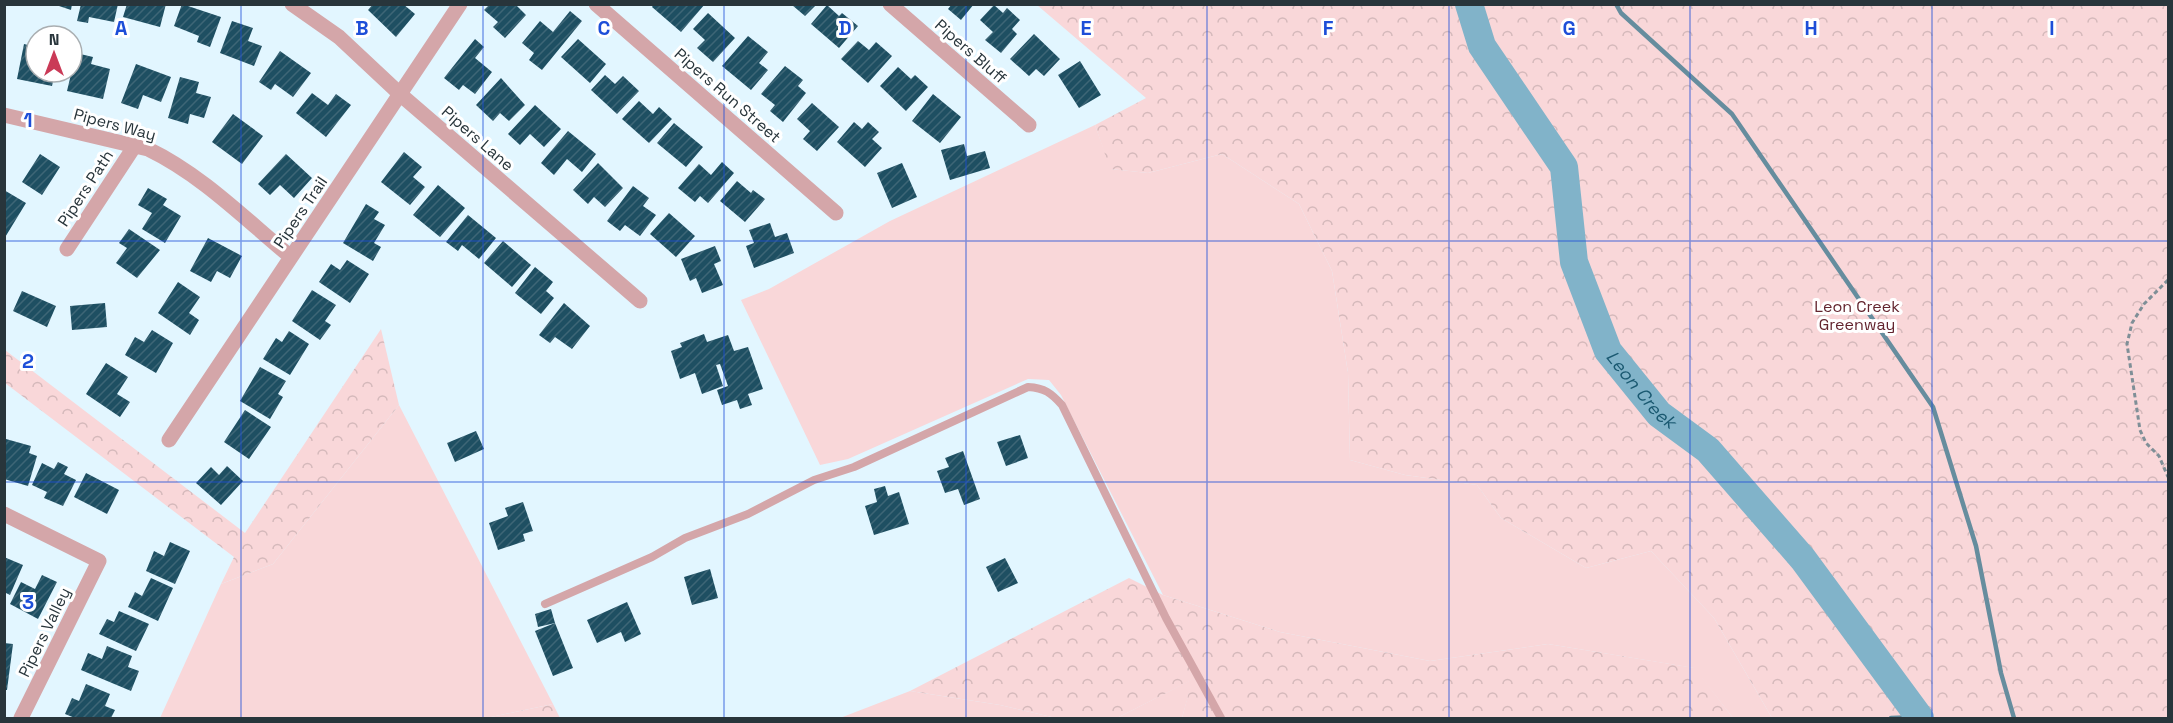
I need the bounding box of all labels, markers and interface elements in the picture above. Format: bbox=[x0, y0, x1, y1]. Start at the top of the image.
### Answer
text: A bbox=[115, 15, 128, 41]
text: B bbox=[355, 15, 369, 41]
text: C bbox=[598, 15, 611, 41]
text: D bbox=[838, 15, 852, 41]
street label: Pipers Bluff bbox=[930, 15, 1011, 88]
text: E bbox=[1080, 15, 1092, 41]
text: F bbox=[1323, 15, 1334, 41]
text: G bbox=[1562, 15, 1576, 41]
text: H bbox=[1804, 15, 1818, 41]
text: I bbox=[2049, 15, 2055, 41]
north arrow bbox=[24, 24, 84, 84]
text: N bbox=[49, 29, 59, 50]
street label: Pipers Run Street bbox=[670, 43, 785, 147]
street label: Pipers Lane bbox=[437, 101, 518, 175]
street label: Pipers Way bbox=[71, 103, 158, 146]
text: 1 bbox=[23, 107, 33, 133]
street label: Pipers Path bbox=[53, 146, 118, 230]
street label: Pipers Trail bbox=[269, 172, 332, 252]
park label: Leon Creek Greenway bbox=[1814, 296, 1900, 335]
water label: Leon Creek bbox=[1601, 346, 1683, 435]
text: 2 bbox=[22, 348, 34, 374]
street label: Pipers Valley bbox=[14, 584, 75, 680]
text: 3 bbox=[22, 589, 34, 615]

